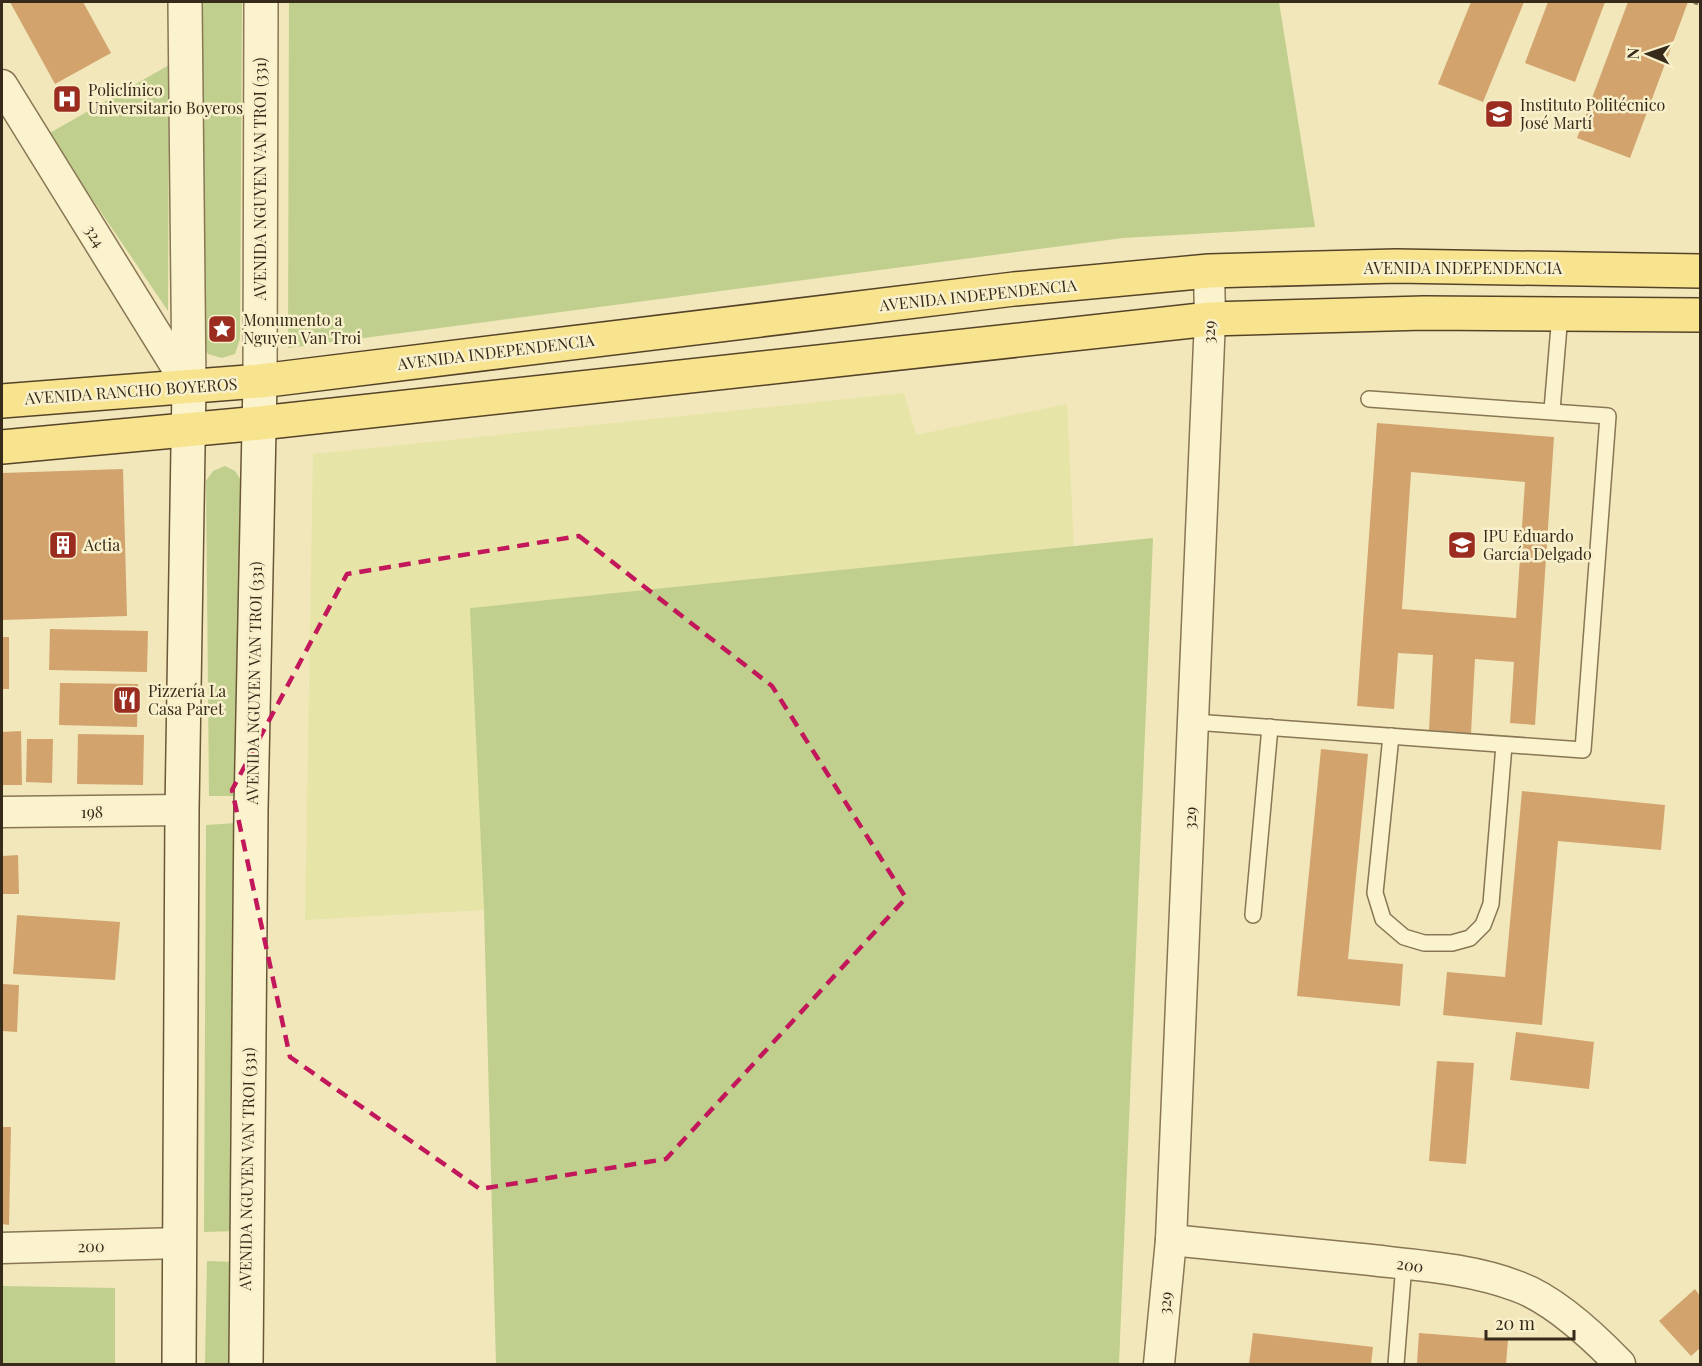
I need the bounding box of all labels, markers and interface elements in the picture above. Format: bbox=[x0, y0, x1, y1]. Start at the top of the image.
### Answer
north arrow bbox=[1618, 24, 1678, 84]
text: N bbox=[1622, 47, 1643, 60]
street label: AVENIDA NGUYEN VAN TROI (331) bbox=[249, 57, 270, 302]
place label: Policlínico Universitario Boyeros bbox=[88, 79, 243, 118]
hospital icon: Policlínico Universitario Boyeros bbox=[51, 83, 83, 115]
place label: Instituto Politécnico José Martí bbox=[1519, 94, 1665, 133]
school or university icon: Instituto Politécnico José Martí bbox=[1483, 98, 1515, 130]
street label: 324 bbox=[80, 221, 110, 251]
street label: AVENIDA INDEPENDENCIA bbox=[1363, 257, 1563, 278]
street label: AVENIDA INDEPENDENCIA bbox=[877, 274, 1079, 315]
place label: Monumento a Nguyen Van Troi bbox=[243, 309, 361, 348]
place icon: Monumento a Nguyen Van Troi bbox=[206, 313, 238, 345]
street label: 329 bbox=[1198, 320, 1219, 344]
street label: AVENIDA INDEPENDENCIA bbox=[395, 329, 597, 374]
street label: AVENIDA RANCHO BOYEROS bbox=[23, 373, 238, 408]
place label: IPU Eduardo García Delgado bbox=[1483, 525, 1592, 564]
building icon: Actia bbox=[47, 529, 79, 561]
school or university icon: IPU Eduardo García Delgado bbox=[1446, 529, 1478, 561]
place label: Actia bbox=[83, 534, 120, 555]
street label: AVENIDA NGUYEN VAN TROI (331) bbox=[241, 561, 266, 806]
place label: Pizzería La Casa Paret bbox=[148, 680, 226, 719]
restaurant icon: Pizzería La Casa Paret bbox=[111, 684, 143, 716]
street label: 198 bbox=[81, 801, 103, 822]
street label: 329 bbox=[1178, 806, 1201, 830]
street label: AVENIDA NGUYEN VAN TROI (331) bbox=[234, 1047, 259, 1292]
street label: 200 bbox=[77, 1235, 105, 1256]
street label: 200 bbox=[1395, 1252, 1425, 1277]
street label: 329 bbox=[1153, 1291, 1176, 1315]
scale bar bbox=[1486, 1303, 1574, 1341]
text: 20 m bbox=[1495, 1311, 1535, 1335]

